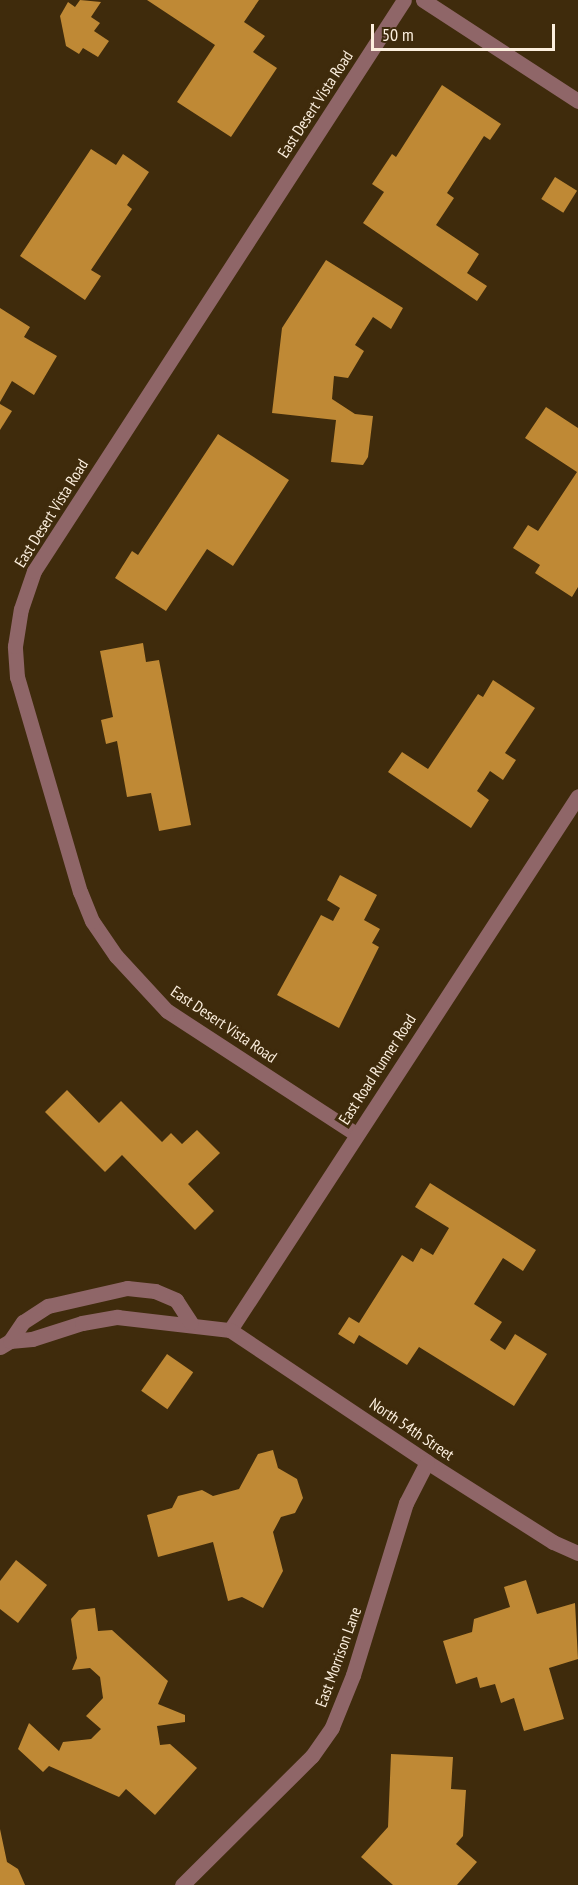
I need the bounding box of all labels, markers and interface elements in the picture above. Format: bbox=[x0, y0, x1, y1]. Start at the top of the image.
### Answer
scale bar bbox=[374, 12, 558, 50]
text: 50 m bbox=[382, 23, 414, 46]
street label: East Desert Vista Road bbox=[273, 47, 357, 161]
street label: East Desert Vista Road bbox=[10, 455, 92, 571]
street label: East Desert Vista Road bbox=[167, 981, 281, 1067]
street label: East Road Runner Road bbox=[334, 1010, 420, 1128]
street label: North 54th Street bbox=[366, 1394, 458, 1464]
street label: East Morrison Lane bbox=[311, 1604, 365, 1710]

